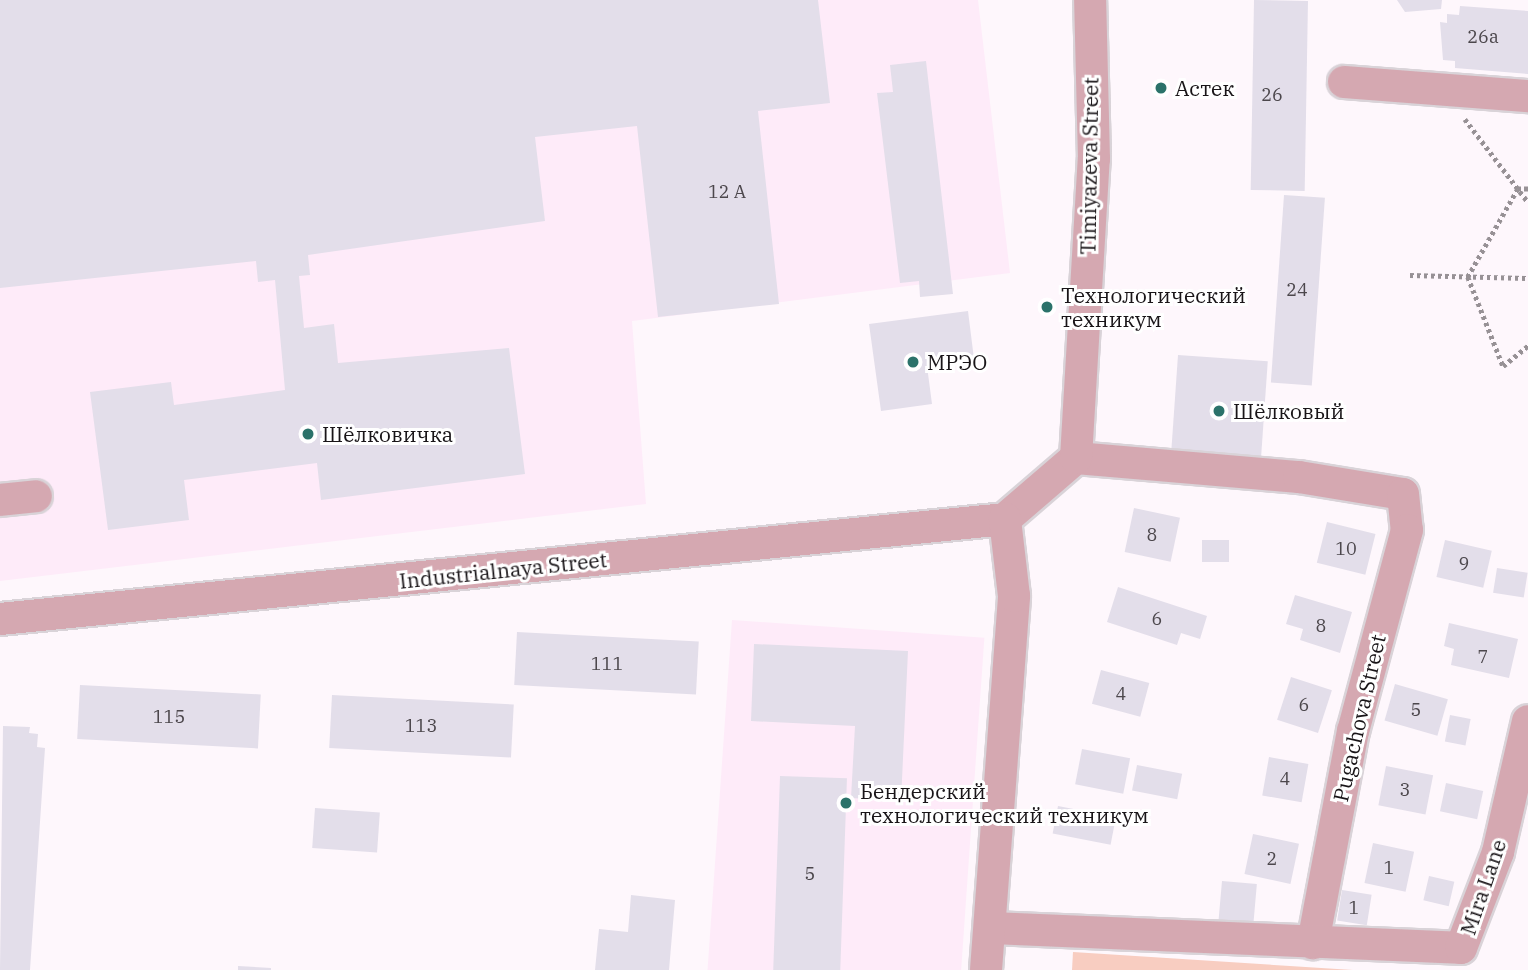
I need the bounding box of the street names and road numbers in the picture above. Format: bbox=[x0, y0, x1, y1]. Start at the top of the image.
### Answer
street label: Timiyazeva Street bbox=[1075, 77, 1103, 255]
street label: Industrialnaya Street bbox=[398, 547, 608, 593]
street label: Pugachova Street bbox=[1328, 632, 1390, 804]
street label: Mira Lane bbox=[1455, 836, 1511, 938]

